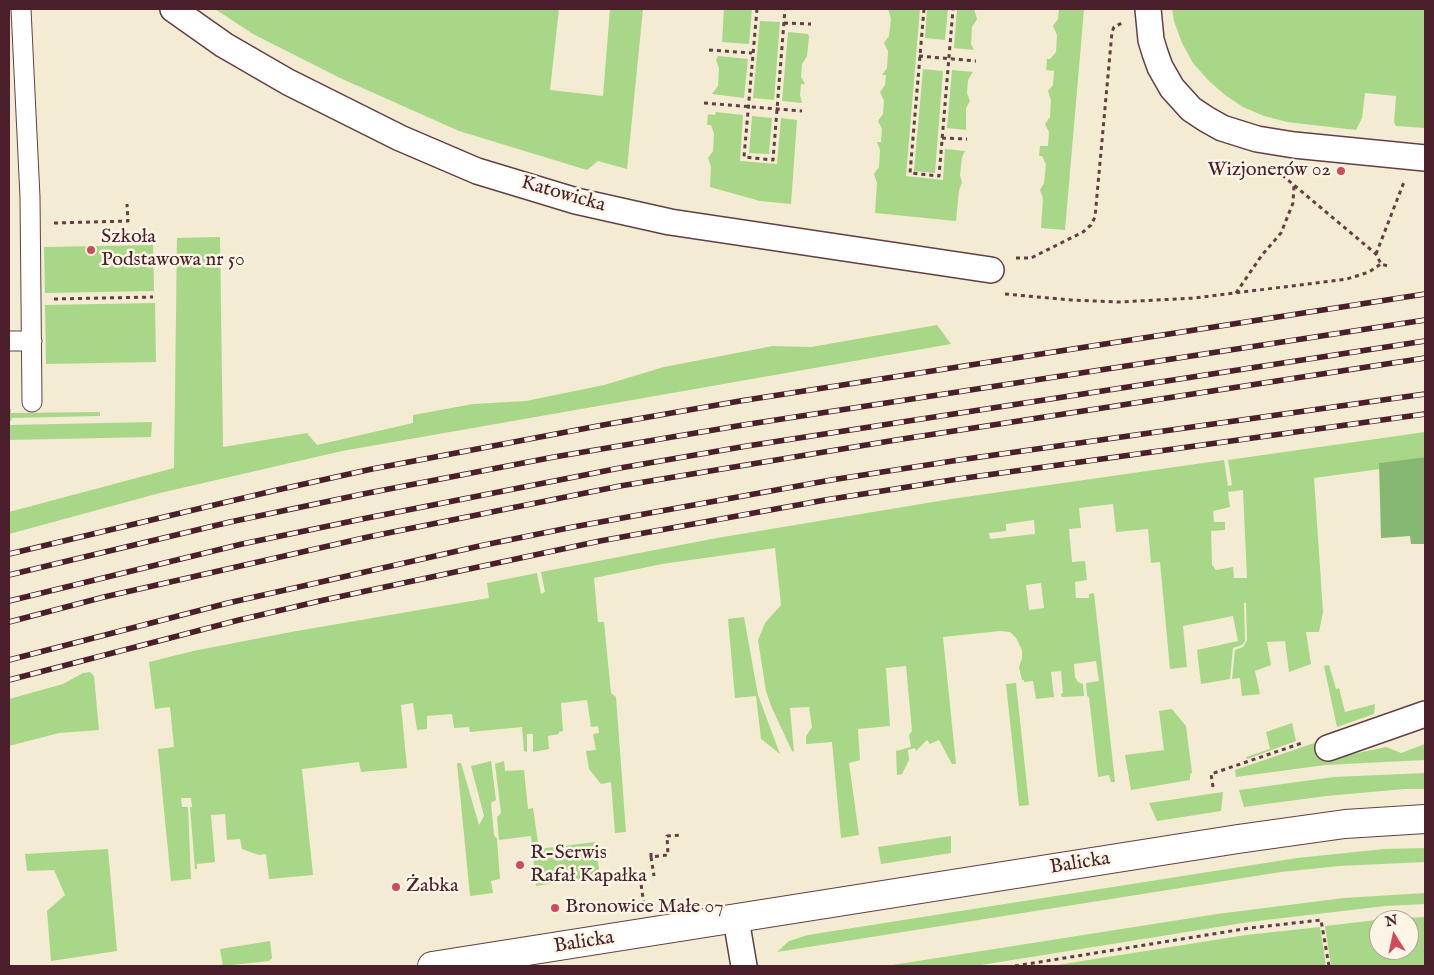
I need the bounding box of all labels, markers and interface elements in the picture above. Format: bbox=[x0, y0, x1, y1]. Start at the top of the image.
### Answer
place label: Wizjonerów 02 bbox=[1207, 159, 1331, 183]
marker: Wizjonerów 02 bbox=[1335, 165, 1347, 177]
street label: Katowicka bbox=[518, 171, 608, 219]
place label: Szkoła Podstawowa nr 50 bbox=[101, 226, 245, 273]
marker: Szkoła Podstawowa nr 50 bbox=[85, 244, 97, 256]
place label: R-Serwis Rafał Kapałka bbox=[530, 842, 647, 889]
street label: Balicka bbox=[1048, 847, 1112, 881]
marker: R-Serwis Rafał Kapałka bbox=[514, 859, 526, 871]
place label: Żabka bbox=[406, 875, 459, 899]
marker: Żabka bbox=[390, 881, 402, 893]
place label: Bronowice Małe 07 bbox=[565, 896, 724, 920]
marker: Bronowice Małe 07 bbox=[549, 902, 561, 914]
north arrow bbox=[1369, 910, 1419, 960]
text: N bbox=[1384, 911, 1399, 931]
street label: Balicka bbox=[552, 926, 616, 960]

